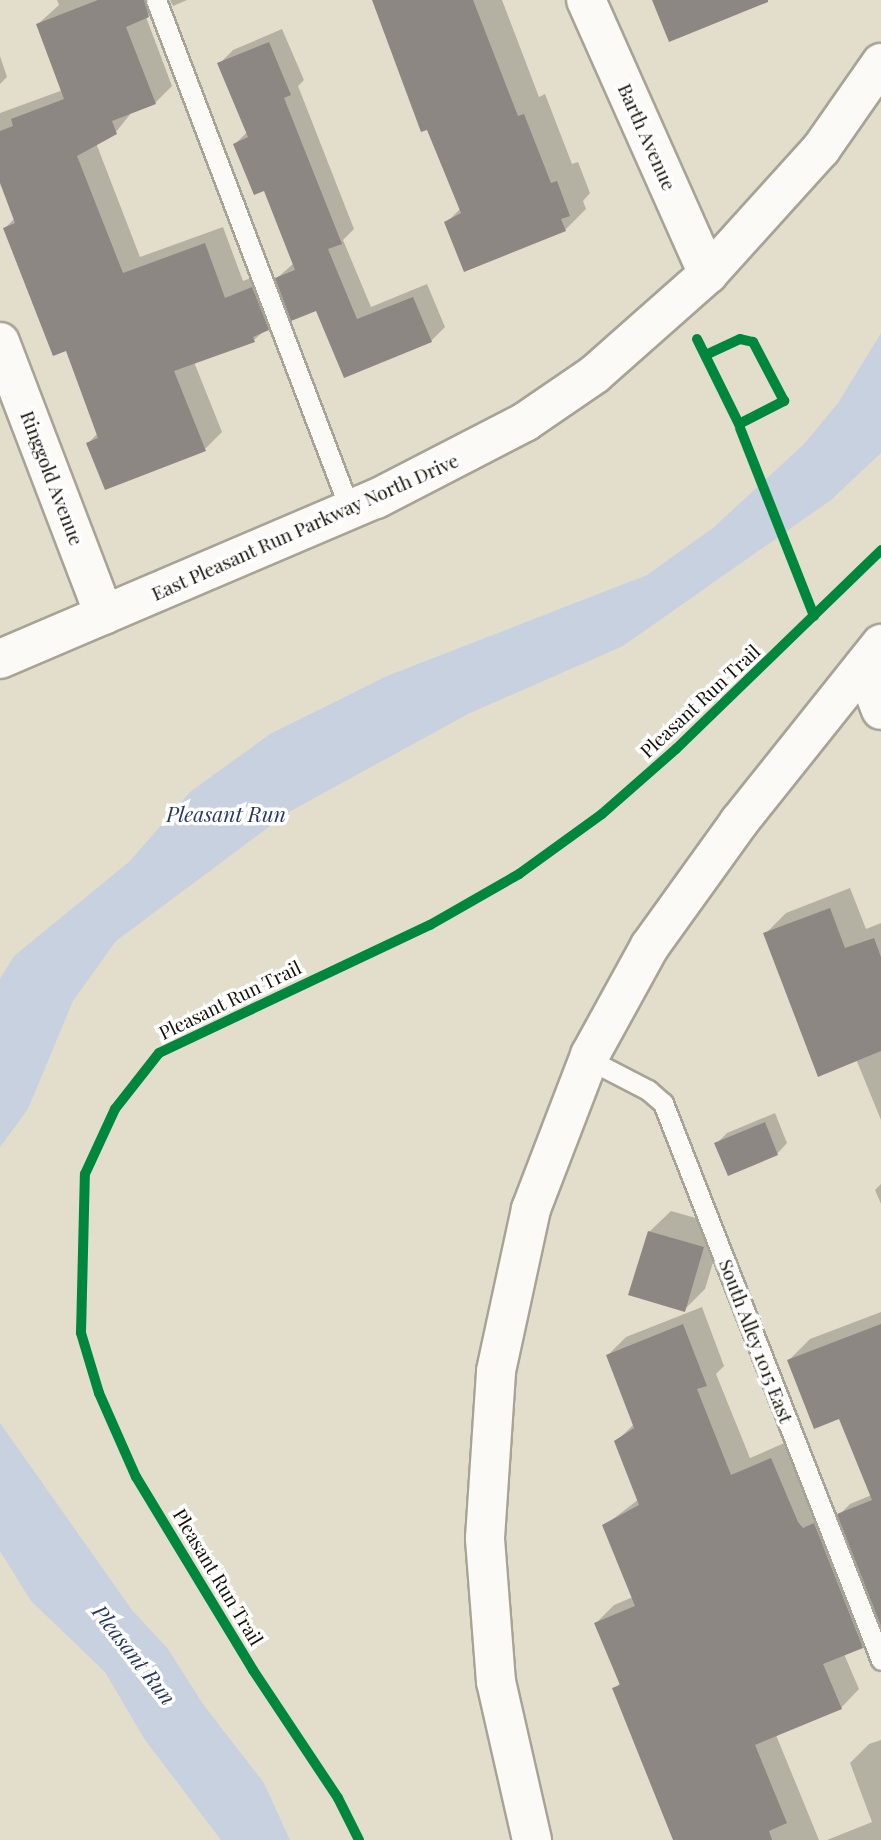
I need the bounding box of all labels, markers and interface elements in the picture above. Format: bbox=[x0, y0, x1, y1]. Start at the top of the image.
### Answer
street label: Barth Avenue bbox=[613, 80, 681, 194]
street label: Ringgold Avenue bbox=[16, 407, 88, 549]
street label: East Pleasant Run Parkway North Drive bbox=[148, 449, 462, 605]
street label: Pleasant Run Trail bbox=[635, 639, 765, 763]
water label: Pleasant Run bbox=[166, 800, 286, 826]
street label: Pleasant Run Trail bbox=[155, 956, 305, 1044]
street label: South Alley 1015 East bbox=[714, 1255, 798, 1427]
street label: Pleasant Run Trail bbox=[168, 1504, 268, 1650]
water label: Pleasant Run bbox=[88, 1599, 182, 1709]

